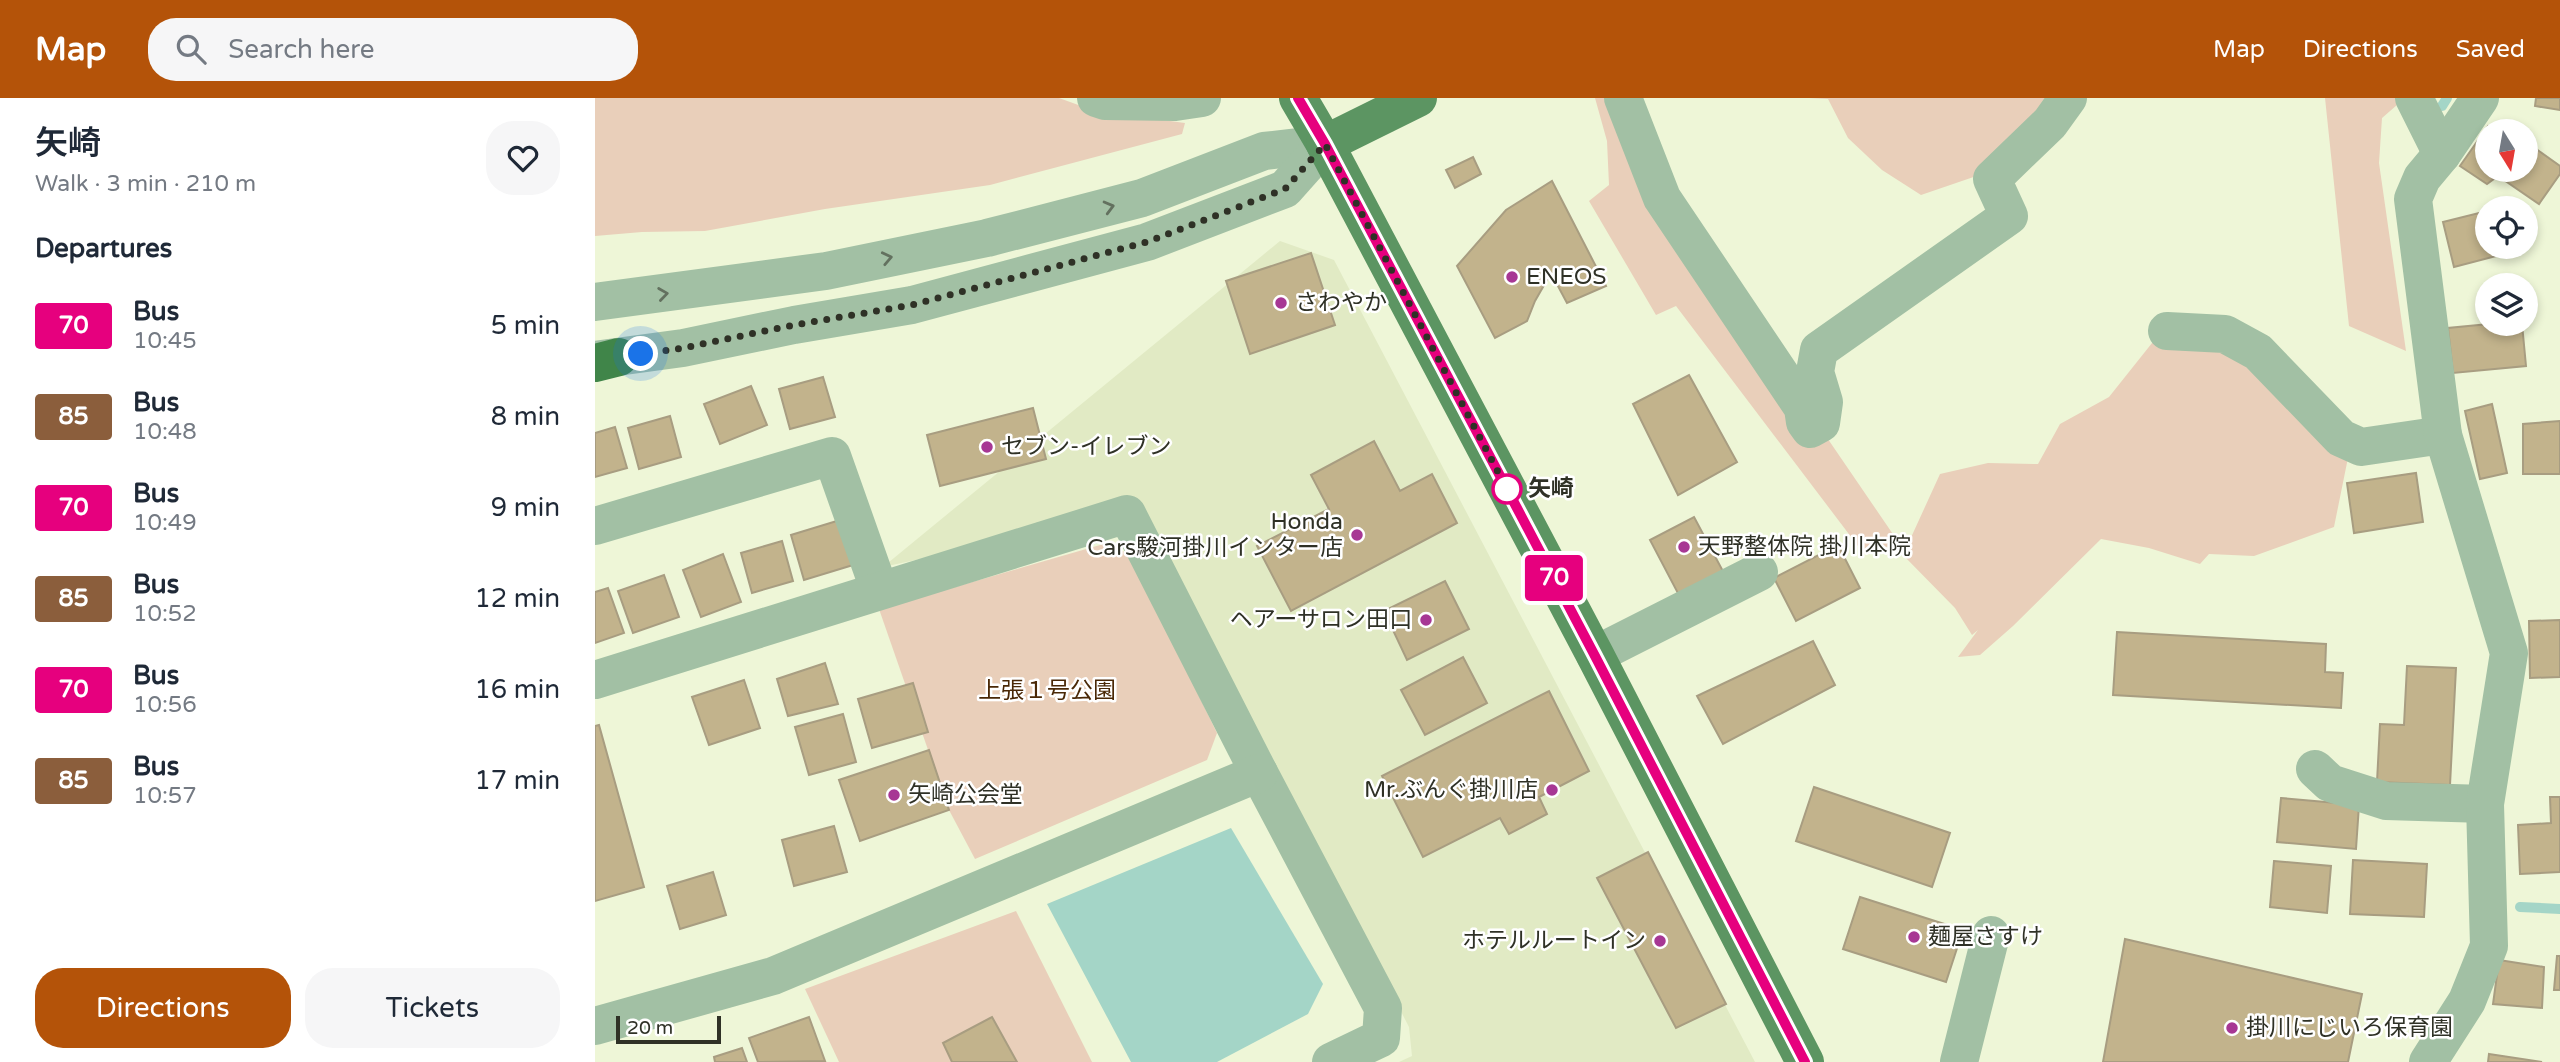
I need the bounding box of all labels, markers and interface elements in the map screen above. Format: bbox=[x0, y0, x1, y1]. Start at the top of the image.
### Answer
search box bbox=[148, 18, 638, 81]
text: Map bbox=[35, 30, 106, 69]
icon: search bbox=[172, 30, 210, 68]
text: Search here bbox=[228, 34, 374, 65]
text: Map bbox=[2213, 35, 2265, 64]
text: Directions bbox=[2303, 35, 2418, 64]
text: Saved bbox=[2456, 35, 2525, 64]
north arrow bbox=[2475, 119, 2537, 182]
map controls bbox=[2475, 119, 2538, 336]
button: heart bbox=[486, 121, 560, 195]
text: 矢崎 bbox=[35, 124, 101, 163]
text: Walk · 3 min · 210 m bbox=[35, 170, 256, 198]
button: locate bbox=[2475, 196, 2538, 259]
one-way arrow bbox=[1103, 201, 1115, 215]
text: Departures bbox=[35, 233, 172, 264]
one-way arrow bbox=[881, 252, 893, 267]
place label: ENEOS bbox=[1526, 263, 1607, 291]
marker: ENEOS bbox=[1504, 269, 1520, 285]
button: layers bbox=[2475, 273, 2538, 336]
one-way arrow bbox=[657, 287, 669, 302]
place label: さわやか bbox=[1295, 289, 1387, 317]
marker: さわやか bbox=[1273, 295, 1289, 311]
text: Bus bbox=[133, 296, 179, 327]
text: 5 min bbox=[491, 310, 560, 341]
text: 70 bbox=[58, 311, 89, 340]
text: 10:45 bbox=[133, 327, 197, 355]
your location bbox=[623, 336, 658, 371]
text: Bus bbox=[133, 387, 179, 418]
text: 8 min bbox=[491, 401, 560, 432]
text: 85 bbox=[58, 402, 89, 431]
text: 10:48 bbox=[133, 418, 197, 446]
place label: セブン-イレブン bbox=[1001, 433, 1171, 461]
marker: セブン-イレブン bbox=[979, 439, 995, 455]
marker: 矢崎 bbox=[1492, 474, 1522, 504]
place label: 矢崎 bbox=[1528, 475, 1574, 503]
text: Bus bbox=[133, 478, 179, 509]
text: 9 min bbox=[491, 492, 560, 523]
text: 70 bbox=[58, 493, 89, 522]
place label: Honda Cars駿河掛川インター店 bbox=[1087, 508, 1343, 562]
text: 10:49 bbox=[133, 509, 197, 537]
marker: Honda Cars駿河掛川インター店 bbox=[1349, 527, 1365, 543]
place label: 天野整体院 掛川本院 bbox=[1698, 533, 1911, 561]
marker: 天野整体院 掛川本院 bbox=[1676, 539, 1692, 555]
line badge: 70 bbox=[1523, 555, 1585, 601]
text: 70 bbox=[1539, 563, 1569, 592]
text: Bus bbox=[133, 569, 179, 600]
text: 12 min bbox=[474, 583, 560, 614]
text: 85 bbox=[58, 584, 89, 613]
text: 10:52 bbox=[133, 600, 197, 628]
place label: ヘアーサロン田口 bbox=[1230, 606, 1412, 634]
marker: ヘアーサロン田口 bbox=[1418, 612, 1434, 628]
text: Bus bbox=[133, 660, 179, 691]
text: 16 min bbox=[474, 674, 560, 705]
text: 70 bbox=[58, 675, 89, 704]
park label: 上張１号公園 bbox=[978, 677, 1116, 705]
text: 10:56 bbox=[133, 691, 197, 719]
text: Bus bbox=[133, 751, 179, 782]
text: 17 min bbox=[474, 765, 560, 796]
text: 85 bbox=[58, 766, 89, 795]
place label: Mr.ぶんぐ掛川店 bbox=[1364, 776, 1538, 804]
place label: 矢崎公会堂 bbox=[908, 781, 1023, 809]
text: 10:57 bbox=[133, 782, 197, 810]
marker: Mr.ぶんぐ掛川店 bbox=[1544, 782, 1560, 798]
marker: 矢崎公会堂 bbox=[886, 787, 902, 803]
place label: 麺屋さすけ bbox=[1928, 923, 2043, 951]
place label: ホテルルートイン bbox=[1462, 927, 1646, 955]
marker: 麺屋さすけ bbox=[1906, 929, 1922, 945]
marker: ホテルルートイン bbox=[1652, 933, 1668, 949]
button: Directions bbox=[35, 968, 291, 1048]
button: Tickets bbox=[305, 968, 560, 1048]
scale bar bbox=[616, 1013, 721, 1045]
place label: 掛川にじいろ保育園 bbox=[2246, 1014, 2453, 1042]
text: 20 m bbox=[627, 1017, 673, 1039]
marker: 掛川にじいろ保育園 bbox=[2224, 1020, 2240, 1036]

